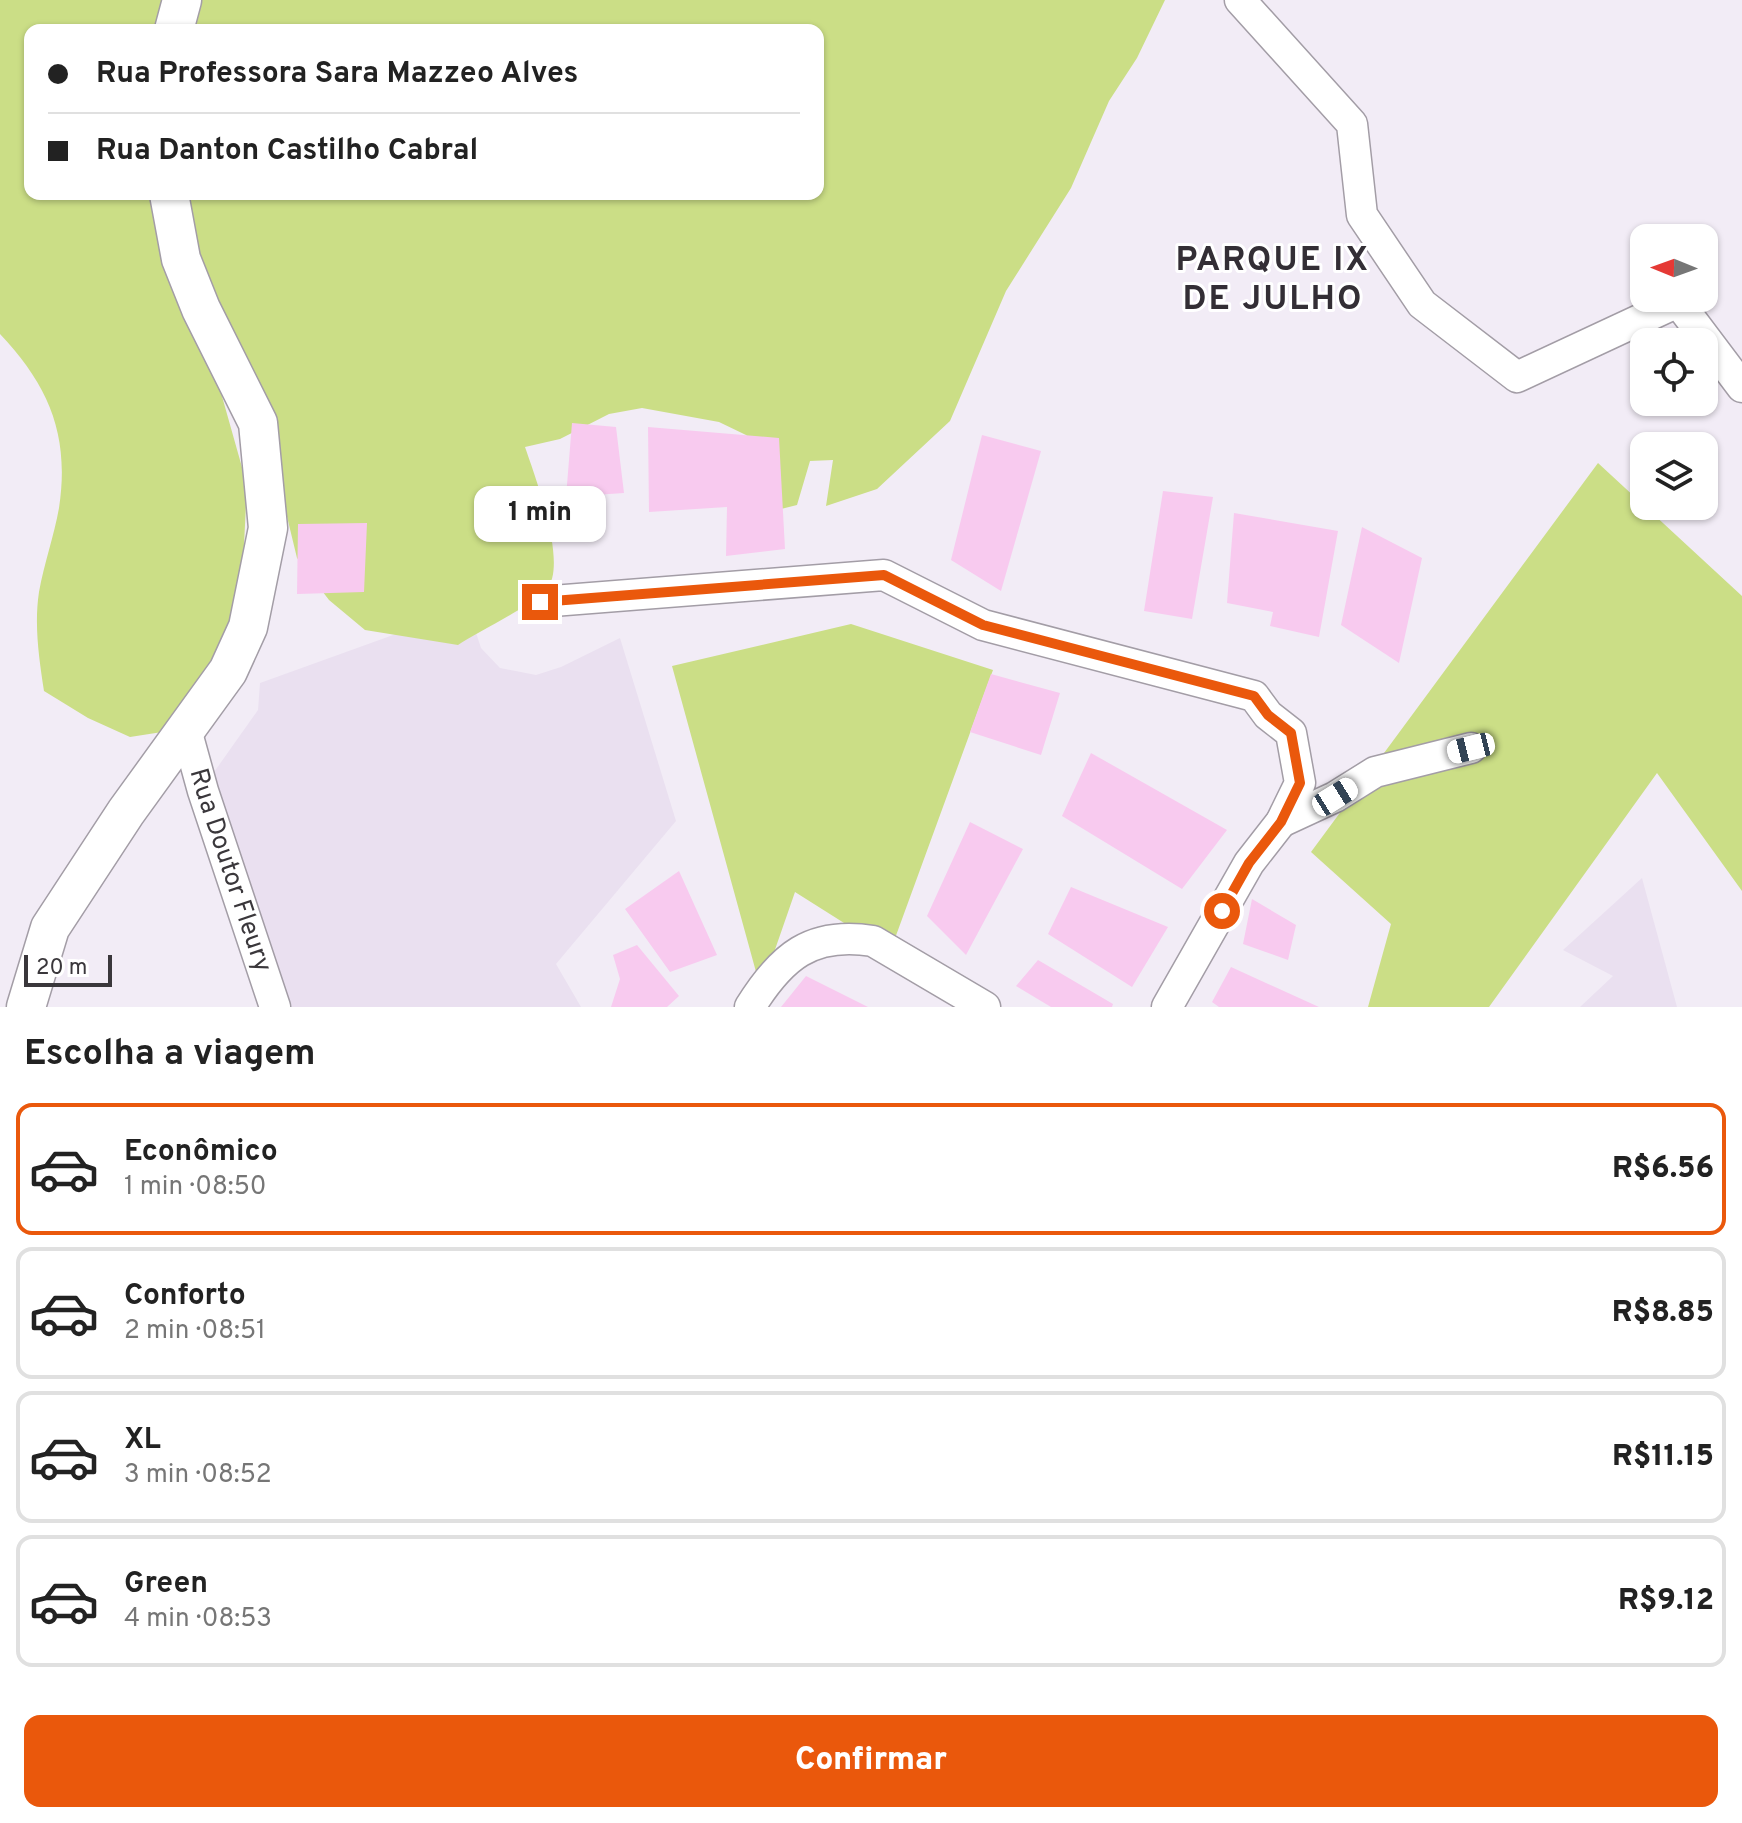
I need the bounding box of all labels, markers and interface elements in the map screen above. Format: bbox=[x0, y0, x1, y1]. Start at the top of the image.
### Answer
text: Rua Professora Sara Mazzeo Alves bbox=[96, 56, 578, 93]
text: Rua Danton Castilho Cabral bbox=[96, 133, 478, 170]
north arrow bbox=[1630, 224, 1718, 312]
map controls bbox=[1630, 224, 1718, 520]
district label: PARQUE IX DE JULHO bbox=[1176, 240, 1370, 322]
button: locate bbox=[1630, 328, 1718, 416]
button: layers bbox=[1630, 432, 1718, 520]
callout: 1 min bbox=[474, 486, 606, 542]
text: 1 min bbox=[508, 497, 572, 530]
route end bbox=[522, 584, 558, 620]
car bbox=[1445, 731, 1497, 765]
street label: Rua Doutor Fleury bbox=[181, 765, 279, 977]
car bbox=[1308, 774, 1362, 820]
route start bbox=[1204, 893, 1240, 929]
scale bar bbox=[24, 951, 112, 987]
text: 20 m bbox=[36, 955, 87, 982]
text: Escolha a viagem bbox=[24, 1032, 316, 1078]
icon: car bbox=[28, 1133, 100, 1205]
text: Econômico bbox=[124, 1134, 278, 1171]
text: R$6.56 bbox=[1612, 1151, 1714, 1188]
text: 1 min · 08:50 bbox=[124, 1171, 267, 1204]
icon: car bbox=[28, 1277, 100, 1349]
text: Conforto bbox=[124, 1278, 246, 1315]
text: R$8.85 bbox=[1612, 1295, 1714, 1332]
text: 2 min · 08:51 bbox=[124, 1315, 266, 1348]
icon: car bbox=[28, 1421, 100, 1493]
text: XL bbox=[124, 1422, 161, 1459]
text: R$11.15 bbox=[1612, 1439, 1714, 1476]
text: 3 min · 08:52 bbox=[124, 1459, 272, 1492]
icon: car bbox=[28, 1565, 100, 1637]
text: Green bbox=[124, 1566, 208, 1603]
text: R$9.12 bbox=[1618, 1583, 1714, 1620]
text: 4 min · 08:53 bbox=[124, 1603, 272, 1636]
button: Confirmar bbox=[24, 1715, 1718, 1807]

